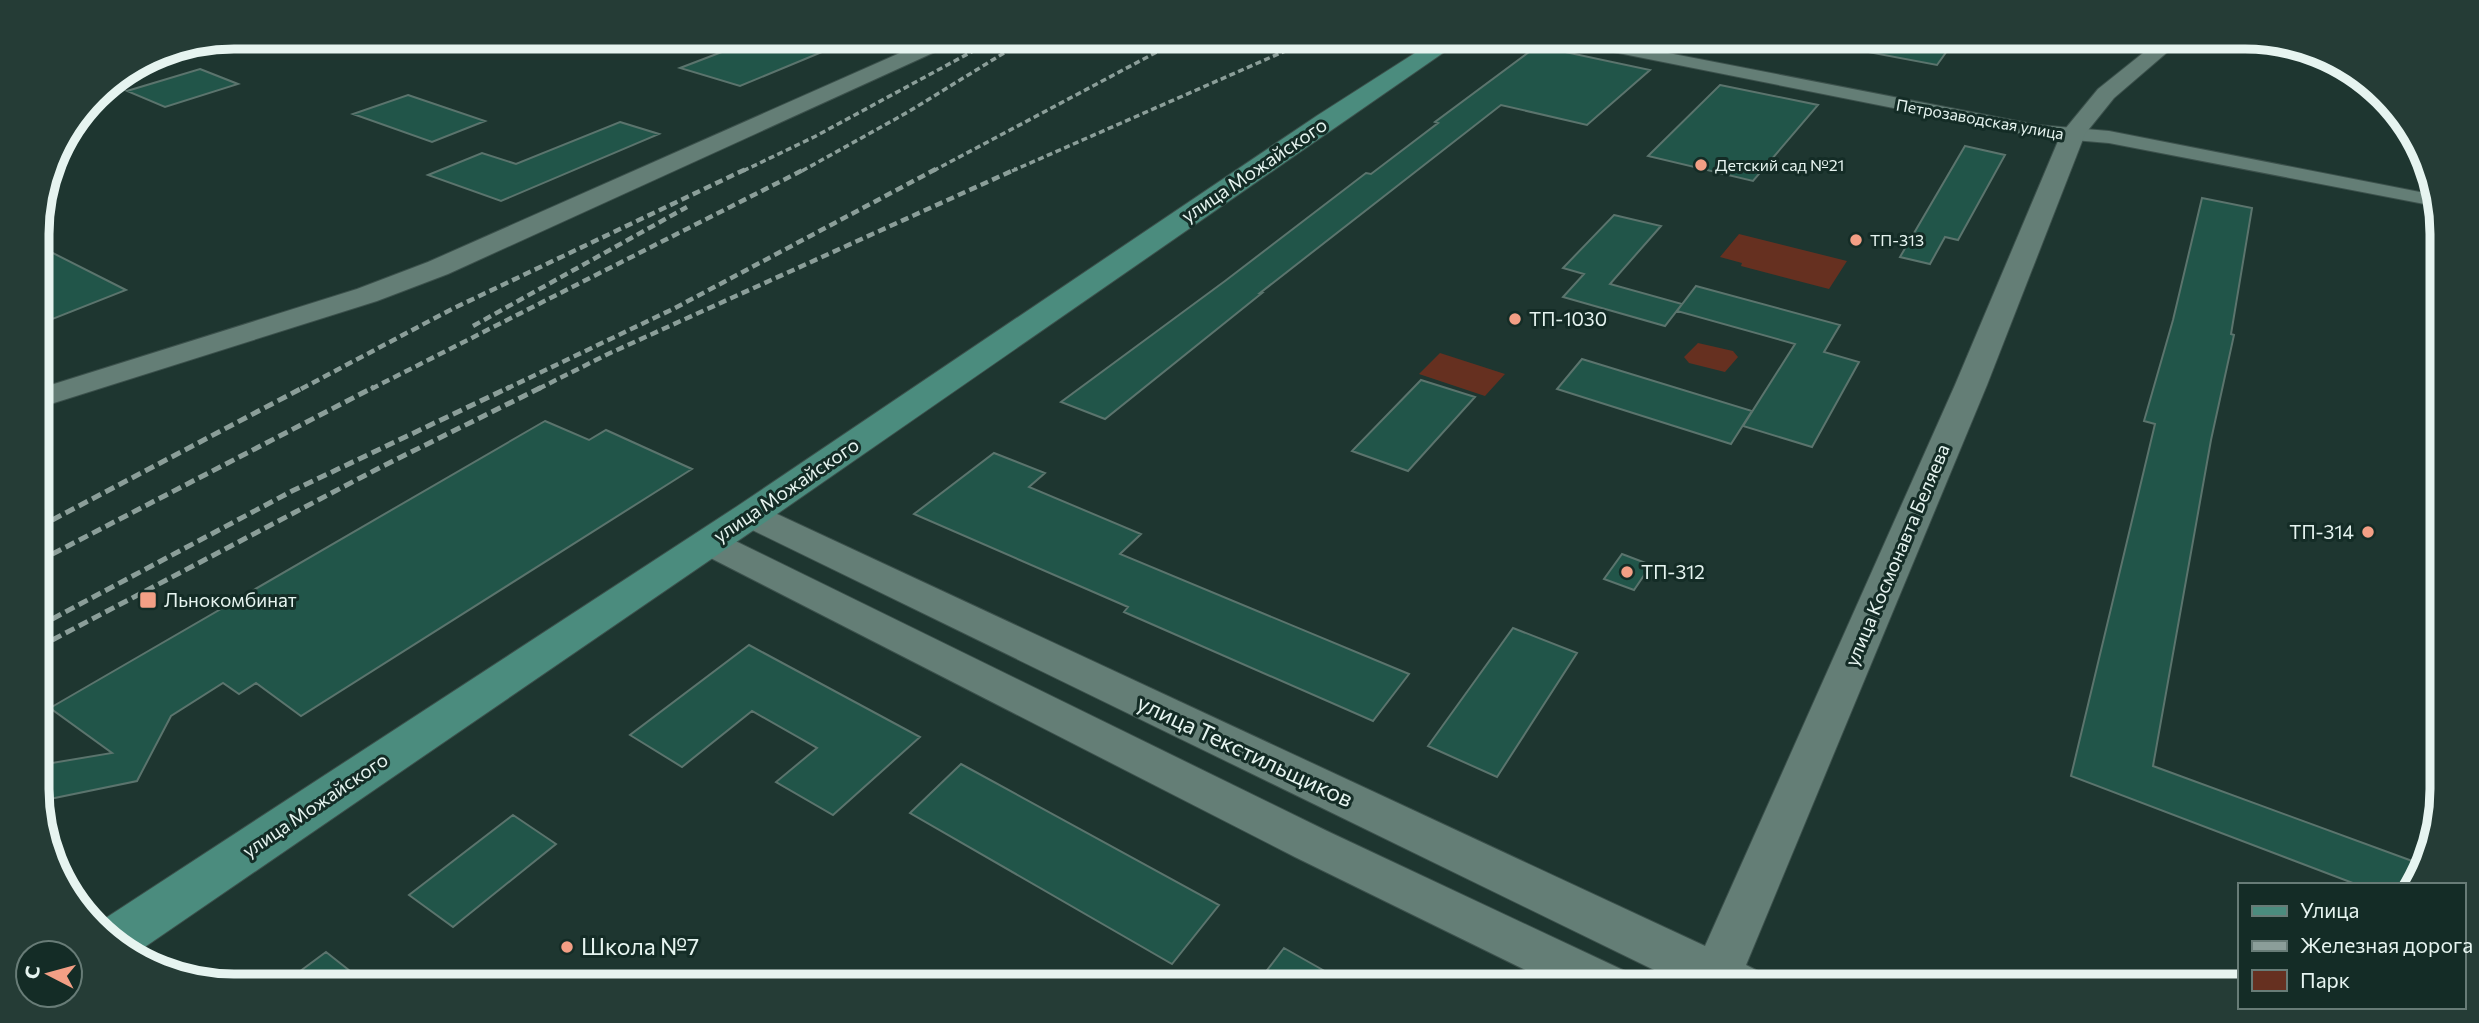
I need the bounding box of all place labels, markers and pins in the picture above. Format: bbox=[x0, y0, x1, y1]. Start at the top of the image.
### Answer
place label: Детский сад №21 bbox=[1715, 155, 1844, 174]
marker: Детский сад №21 bbox=[1693, 157, 1709, 173]
place label: ТП-313 bbox=[1870, 230, 1924, 249]
marker: ТП-313 bbox=[1848, 232, 1864, 248]
place label: ТП-1030 bbox=[1529, 307, 1607, 330]
marker: ТП-1030 bbox=[1507, 311, 1523, 327]
place label: ТП-314 bbox=[2289, 520, 2354, 543]
marker: ТП-314 bbox=[2360, 524, 2376, 540]
place label: ТП-312 bbox=[1641, 560, 1705, 583]
marker: ТП-312 bbox=[1619, 564, 1635, 580]
place label: Льнокомбинат bbox=[164, 588, 297, 611]
marker: Льнокомбинат bbox=[138, 590, 158, 610]
place label: Школа №7 bbox=[581, 932, 699, 960]
marker: Школа №7 bbox=[559, 939, 575, 955]

